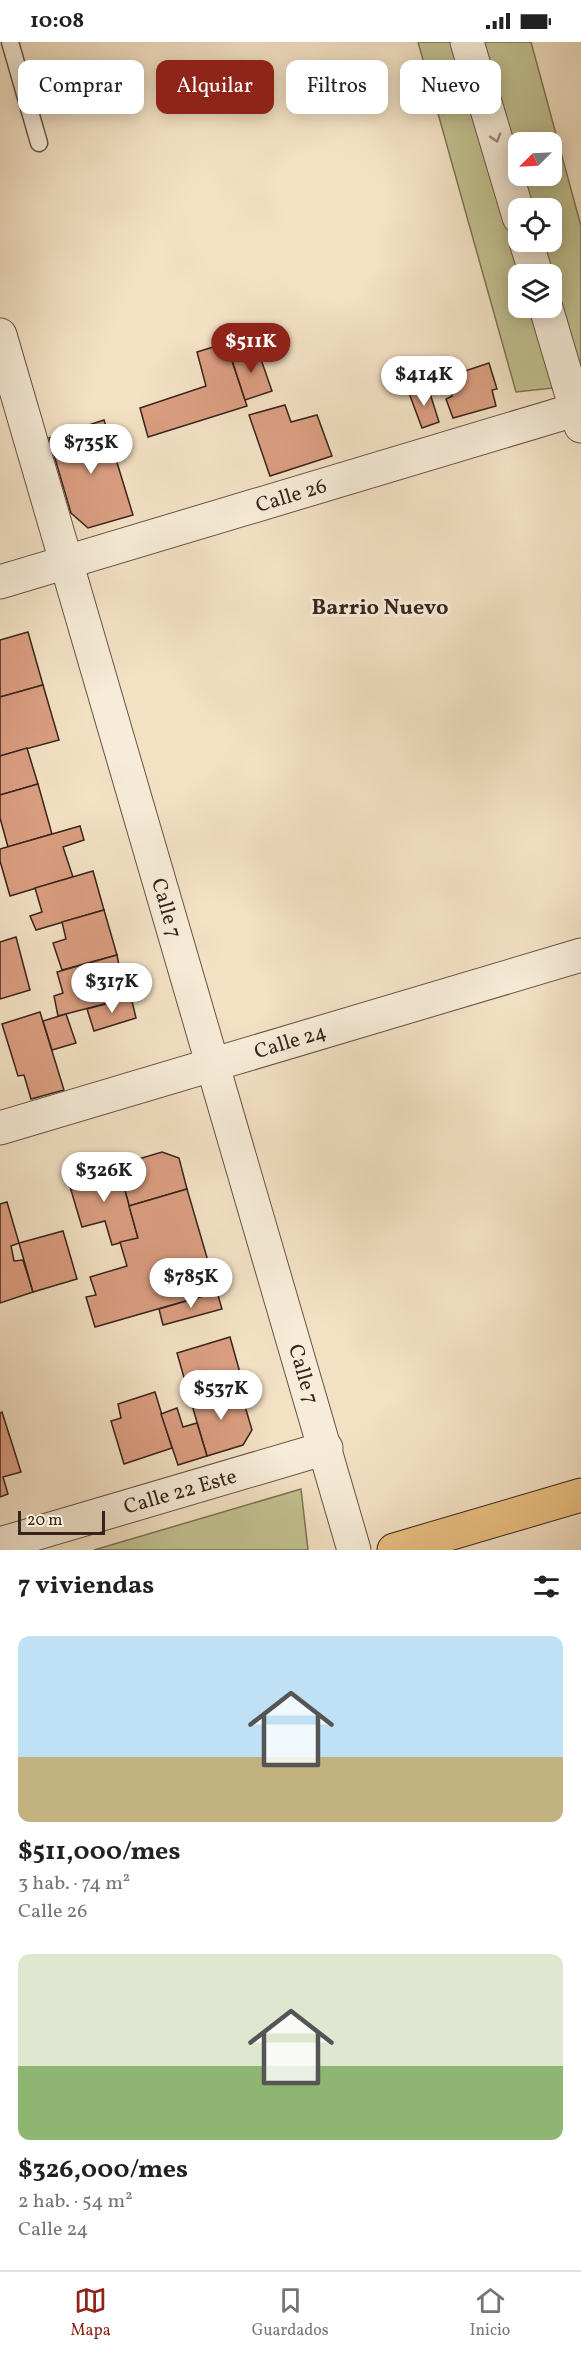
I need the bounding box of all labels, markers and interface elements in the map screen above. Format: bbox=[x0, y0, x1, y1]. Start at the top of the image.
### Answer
text: 10:08 bbox=[30, 6, 84, 37]
chip: Comprar bbox=[18, 60, 144, 114]
chip: Alquilar bbox=[156, 60, 274, 114]
chip: Filtros bbox=[286, 60, 388, 114]
chip: Nuevo bbox=[400, 60, 501, 114]
one-way arrow bbox=[489, 132, 501, 143]
north arrow bbox=[508, 132, 562, 186]
map controls bbox=[508, 132, 562, 318]
button: locate bbox=[508, 198, 562, 252]
button: layers bbox=[508, 264, 562, 318]
pin: $511K bbox=[209, 323, 293, 374]
text: $511K bbox=[225, 328, 277, 356]
pin: $414K bbox=[382, 356, 466, 407]
text: $414K bbox=[395, 361, 453, 389]
pin: $735K bbox=[49, 424, 133, 475]
text: $735K bbox=[64, 429, 118, 457]
street label: Calle 26 bbox=[252, 472, 330, 521]
district label: Barrio Nuevo bbox=[312, 593, 448, 624]
street label: Calle 7 bbox=[143, 875, 188, 942]
pin: $317K bbox=[70, 963, 154, 1014]
text: $317K bbox=[85, 968, 139, 996]
street label: Calle 24 bbox=[251, 1018, 330, 1067]
pin: $326K bbox=[62, 1152, 146, 1203]
text: $326K bbox=[75, 1157, 133, 1185]
pin: $785K bbox=[149, 1258, 233, 1309]
text: $785K bbox=[163, 1263, 219, 1291]
street label: Calle 7 bbox=[280, 1341, 325, 1408]
pin: $537K bbox=[179, 1370, 263, 1421]
text: $537K bbox=[193, 1375, 249, 1403]
street label: Calle 22 Este bbox=[120, 1462, 240, 1522]
scale bar bbox=[18, 1508, 105, 1536]
text: 20 m bbox=[27, 1510, 62, 1532]
text: 7 viviendas bbox=[18, 1568, 154, 1604]
icon: filters bbox=[530, 1570, 563, 1603]
icon: home bbox=[237, 1675, 345, 1783]
text: $511,000/mes bbox=[18, 1834, 180, 1870]
text: 3 hab. · 74 m² bbox=[18, 1870, 130, 1898]
text: Calle 26 bbox=[18, 1898, 87, 1926]
icon: home bbox=[237, 1993, 345, 2101]
text: $326,000/mes bbox=[18, 2152, 188, 2188]
text: 2 hab. · 54 m² bbox=[18, 2188, 133, 2216]
text: Calle 24 bbox=[18, 2216, 89, 2244]
tab: Mapa bbox=[71, 2284, 111, 2342]
tab: Guardados bbox=[252, 2284, 329, 2342]
tab: Inicio bbox=[470, 2284, 510, 2342]

